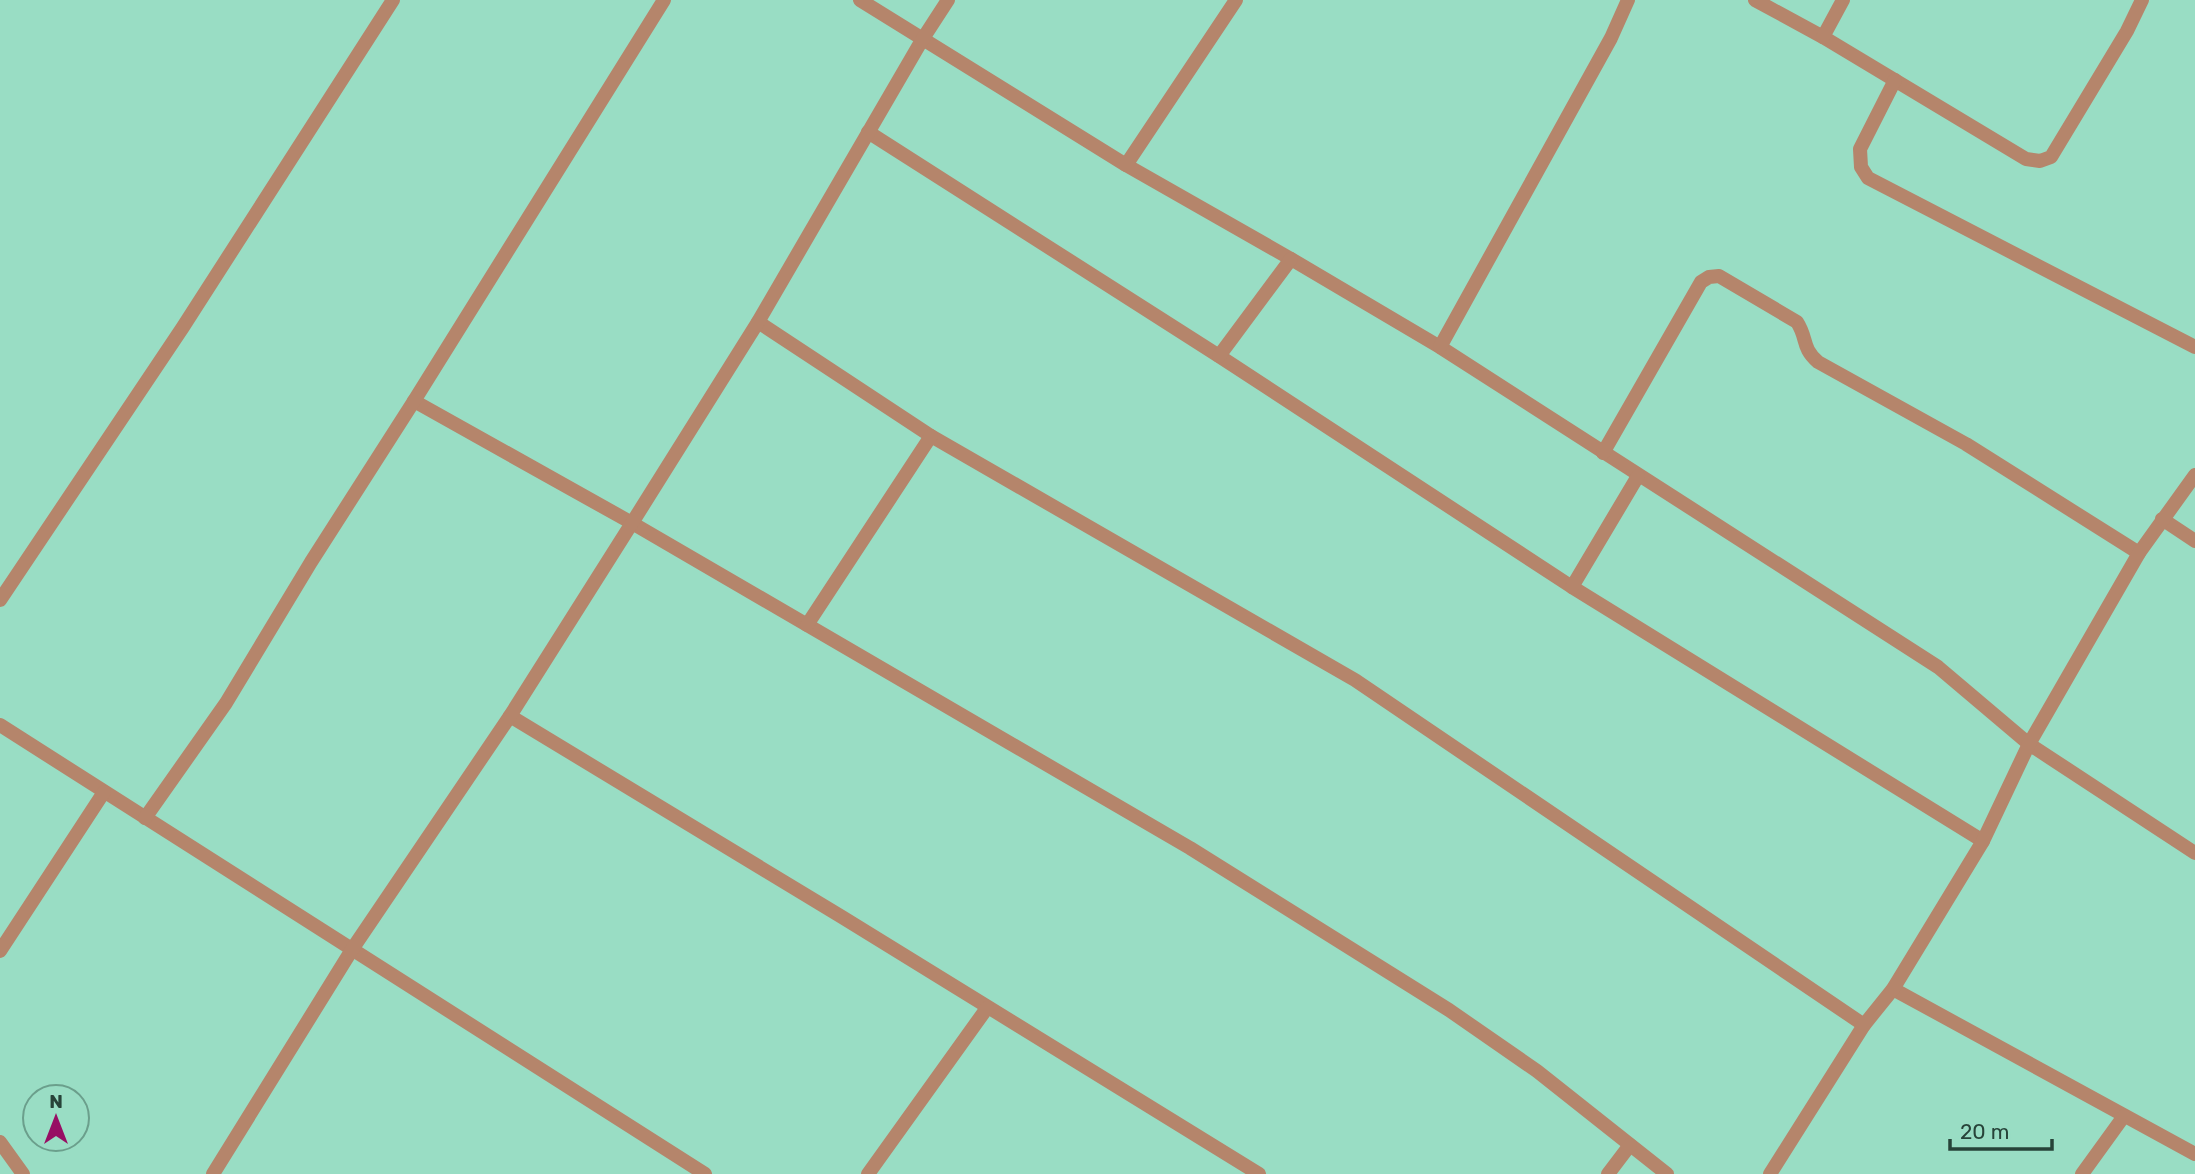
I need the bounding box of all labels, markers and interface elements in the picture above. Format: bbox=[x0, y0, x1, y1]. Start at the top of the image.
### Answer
north arrow bbox=[21, 1083, 91, 1153]
text: N bbox=[49, 1090, 63, 1113]
scale bar bbox=[1950, 1108, 2052, 1152]
text: 20 m bbox=[1960, 1119, 2009, 1144]

